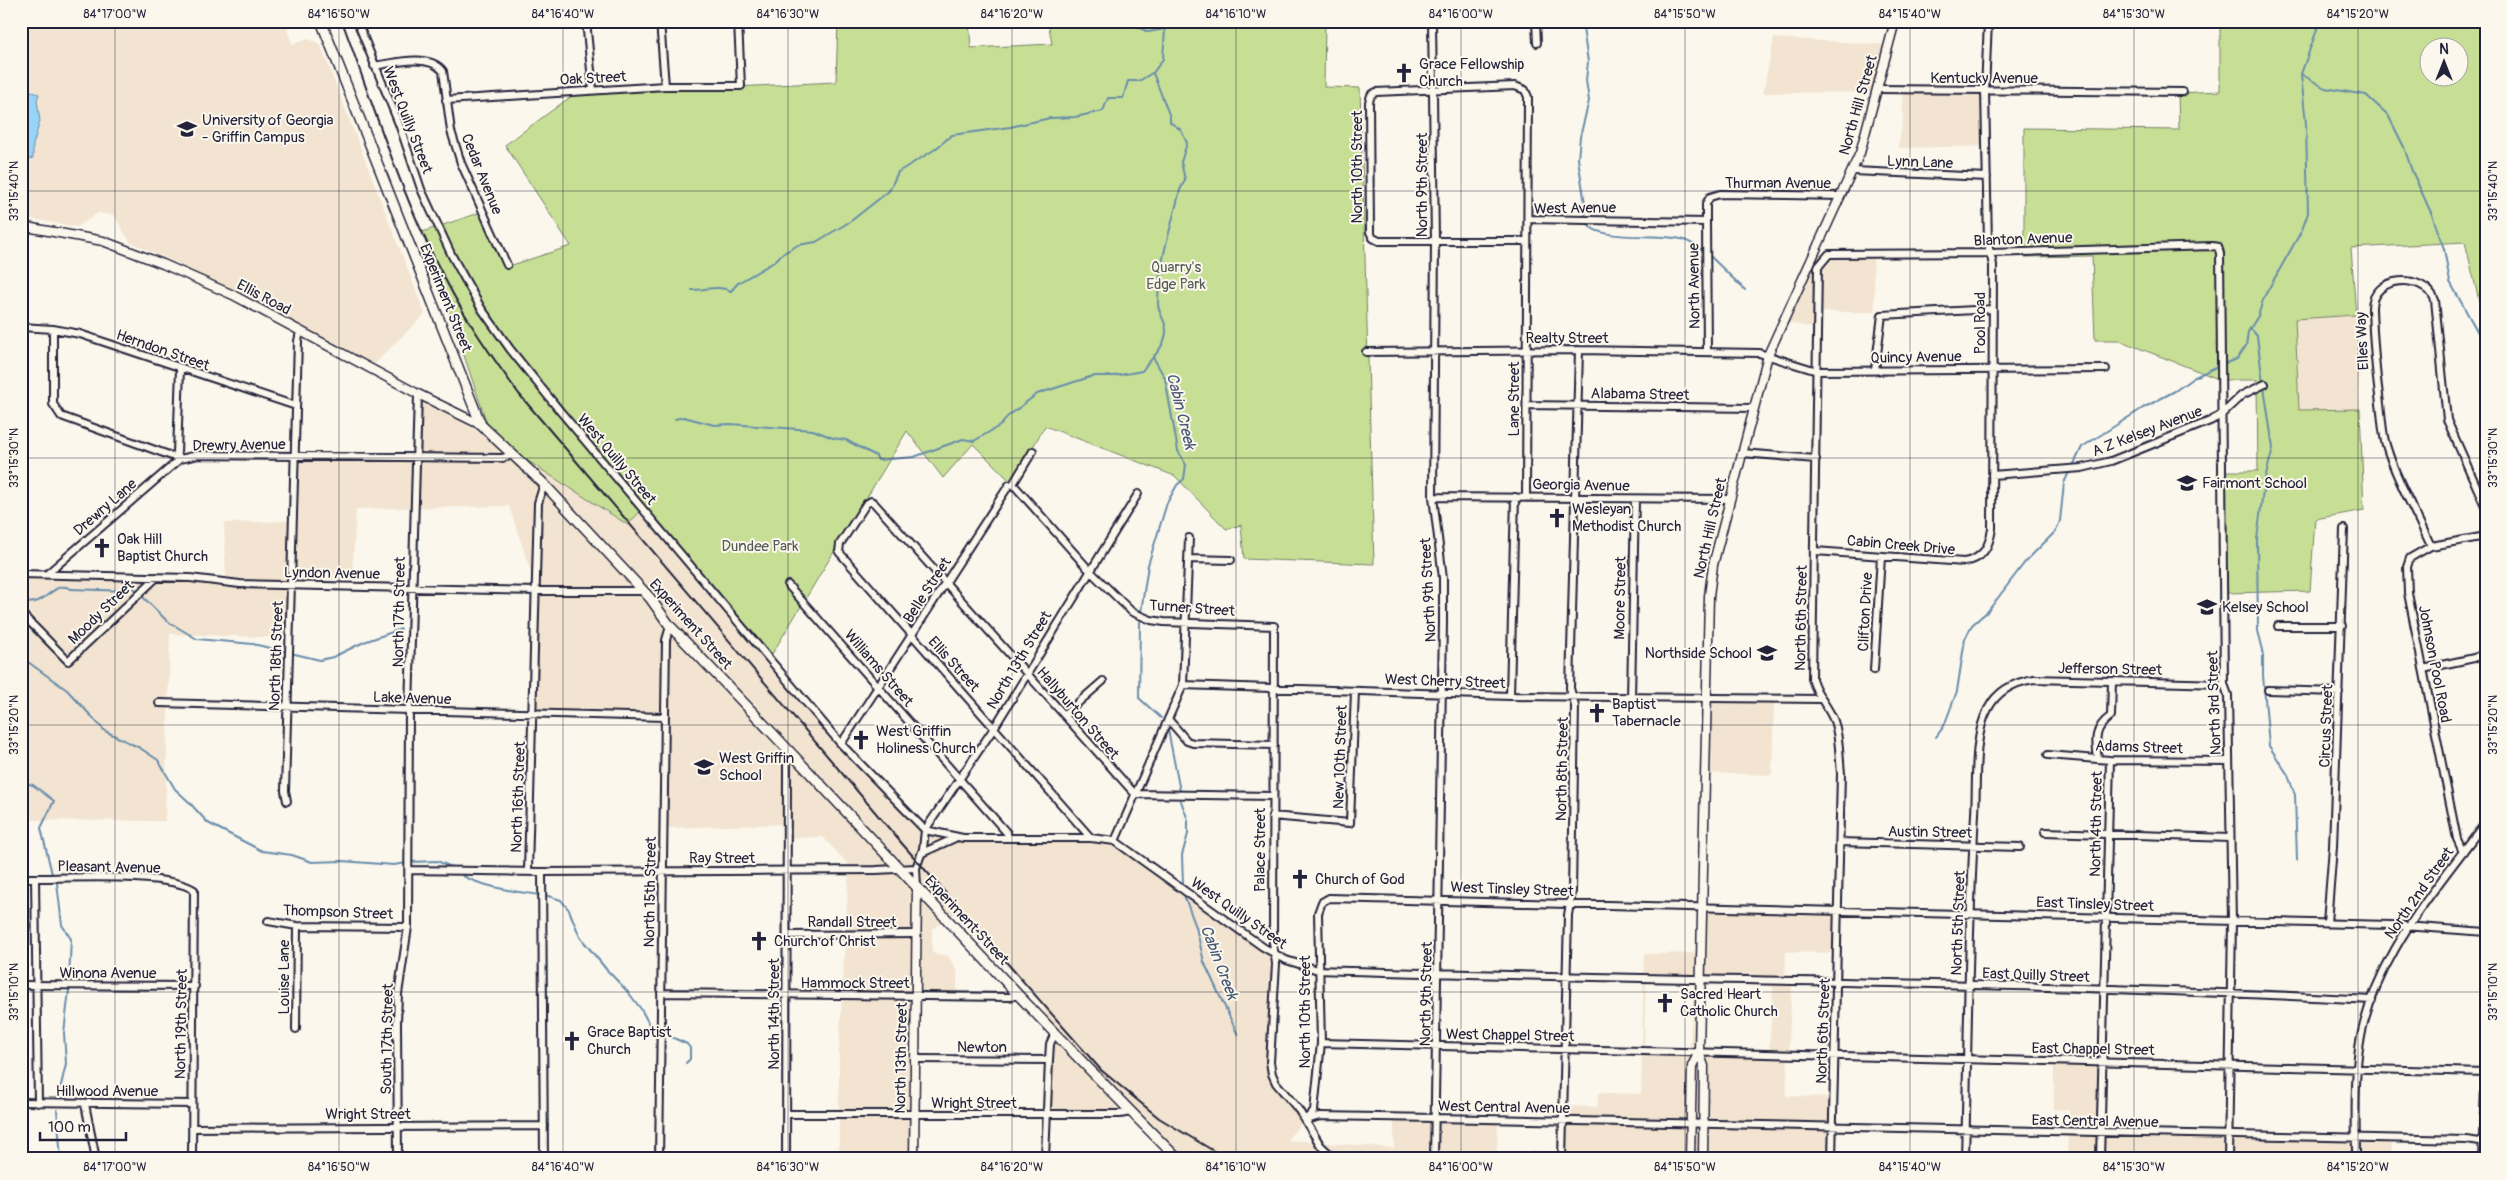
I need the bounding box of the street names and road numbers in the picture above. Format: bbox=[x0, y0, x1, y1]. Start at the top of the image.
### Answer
street label: North Hill Street bbox=[1835, 52, 1882, 157]
street label: West Quilly Street bbox=[378, 64, 437, 177]
street label: Oak Street bbox=[559, 67, 628, 90]
street label: Kentucky Avenue bbox=[1930, 69, 2038, 88]
street label: North 10th Street bbox=[1348, 110, 1367, 224]
street label: Cedar Avenue bbox=[457, 131, 507, 218]
street label: North 9th Street bbox=[1413, 132, 1432, 237]
street label: Lynn Lane bbox=[1887, 152, 1954, 173]
street label: Thurman Avenue bbox=[1725, 174, 1832, 193]
street label: West Avenue bbox=[1534, 198, 1617, 219]
street label: Blanton Avenue bbox=[1973, 228, 2073, 251]
street label: Experiment Street bbox=[415, 241, 476, 356]
street label: North Avenue bbox=[1684, 242, 1705, 329]
street label: Ellis Road bbox=[233, 275, 294, 320]
street label: Pool Road bbox=[1971, 292, 1990, 354]
street label: Elles Way bbox=[2351, 311, 2374, 371]
street label: Herndon Street bbox=[114, 326, 213, 376]
street label: Realty Street bbox=[1525, 329, 1609, 348]
street label: Quincy Avenue bbox=[1870, 347, 1962, 368]
street label: Lane Street bbox=[1505, 361, 1524, 436]
street label: Alabama Street bbox=[1590, 384, 1691, 405]
street label: A Z Kelsey Avenue bbox=[2089, 402, 2205, 461]
street label: West Quilly Street bbox=[573, 410, 661, 509]
street label: Drewry Avenue bbox=[192, 435, 286, 456]
street label: Drewry Lane bbox=[70, 474, 141, 540]
street label: Georgia Avenue bbox=[1532, 475, 1630, 496]
street label: North Hill Street bbox=[1690, 475, 1732, 580]
street label: Cabin Creek Drive bbox=[1846, 531, 1956, 560]
street label: North 9th Street bbox=[1416, 536, 1441, 643]
street label: Belle Street bbox=[899, 553, 956, 627]
street label: Moore Street bbox=[1610, 555, 1631, 640]
street label: North 17th Street bbox=[389, 556, 410, 668]
street label: Lyndon Avenue bbox=[284, 563, 381, 584]
street label: North 6th Street bbox=[1791, 564, 1812, 671]
street label: Clifton Drive bbox=[1854, 571, 1877, 652]
street label: Moody Street bbox=[64, 575, 139, 649]
street label: Experiment Street bbox=[645, 575, 737, 674]
street label: Turner Street bbox=[1148, 596, 1236, 621]
street label: North 18th Street bbox=[265, 600, 288, 711]
street label: Johnson Pool Road bbox=[2414, 604, 2455, 724]
street label: North 13th Street bbox=[983, 607, 1057, 713]
street label: Williams Street bbox=[840, 626, 918, 712]
street label: Ellis Street bbox=[924, 633, 984, 697]
street label: North 3rd Street bbox=[2203, 649, 2226, 756]
street label: Jefferson Street bbox=[2058, 659, 2163, 680]
street label: Hallyburton Street bbox=[1032, 663, 1124, 764]
street label: West Cherry Street bbox=[1384, 670, 1507, 693]
street label: Circus Street bbox=[2316, 683, 2337, 768]
street label: Lake Avenue bbox=[372, 688, 452, 709]
street label: New 10th Street bbox=[1329, 704, 1352, 809]
street label: North 8th Street bbox=[1552, 716, 1573, 821]
street label: Adams Street bbox=[2095, 736, 2184, 759]
street label: North 16th Street bbox=[507, 740, 530, 853]
street label: North 4th Street bbox=[2086, 770, 2107, 877]
street label: Palace Street bbox=[1251, 807, 1270, 892]
street label: Austin Street bbox=[1888, 822, 1973, 843]
street label: North 15th Street bbox=[640, 835, 661, 948]
street label: North 2nd Street bbox=[2381, 843, 2459, 943]
street label: Ray Street bbox=[689, 849, 756, 868]
street label: Pleasant Avenue bbox=[57, 857, 161, 878]
street label: North 5th Street bbox=[1947, 869, 1970, 976]
street label: Experiment Street bbox=[920, 872, 1014, 970]
street label: West Quilly Street bbox=[1187, 873, 1291, 954]
street label: West Tinsley Street bbox=[1450, 878, 1575, 901]
street label: East Tinsley Street bbox=[2036, 893, 2155, 916]
street label: Thompson Street bbox=[282, 901, 394, 924]
street label: Randall Street bbox=[807, 913, 898, 932]
street label: Louise Lane bbox=[275, 939, 294, 1014]
street label: North 9th Street bbox=[1416, 941, 1437, 1046]
street label: North 10th Street bbox=[1296, 955, 1315, 1069]
street label: North 14th Street bbox=[765, 957, 784, 1070]
street label: Winona Avenue bbox=[60, 964, 157, 983]
street label: East Quilly Street bbox=[1982, 964, 2091, 987]
street label: North 19th Street bbox=[171, 968, 192, 1079]
street label: Hammock Street bbox=[801, 974, 910, 993]
street label: North 6th Street bbox=[1812, 977, 1835, 1084]
street label: South 17th Street bbox=[377, 982, 398, 1095]
street label: North 13th Street bbox=[891, 1001, 912, 1114]
street label: West Chappel Street bbox=[1446, 1025, 1575, 1046]
street label: Newton bbox=[957, 1038, 1007, 1057]
street label: East Chappel Street bbox=[2031, 1039, 2156, 1060]
street label: Hillwood Avenue bbox=[56, 1082, 159, 1101]
street label: Wright Street bbox=[931, 1094, 1018, 1113]
street label: West Central Avenue bbox=[1438, 1097, 1571, 1118]
street label: Wright Street bbox=[325, 1105, 412, 1124]
street label: East Central Avenue bbox=[2031, 1111, 2159, 1132]

